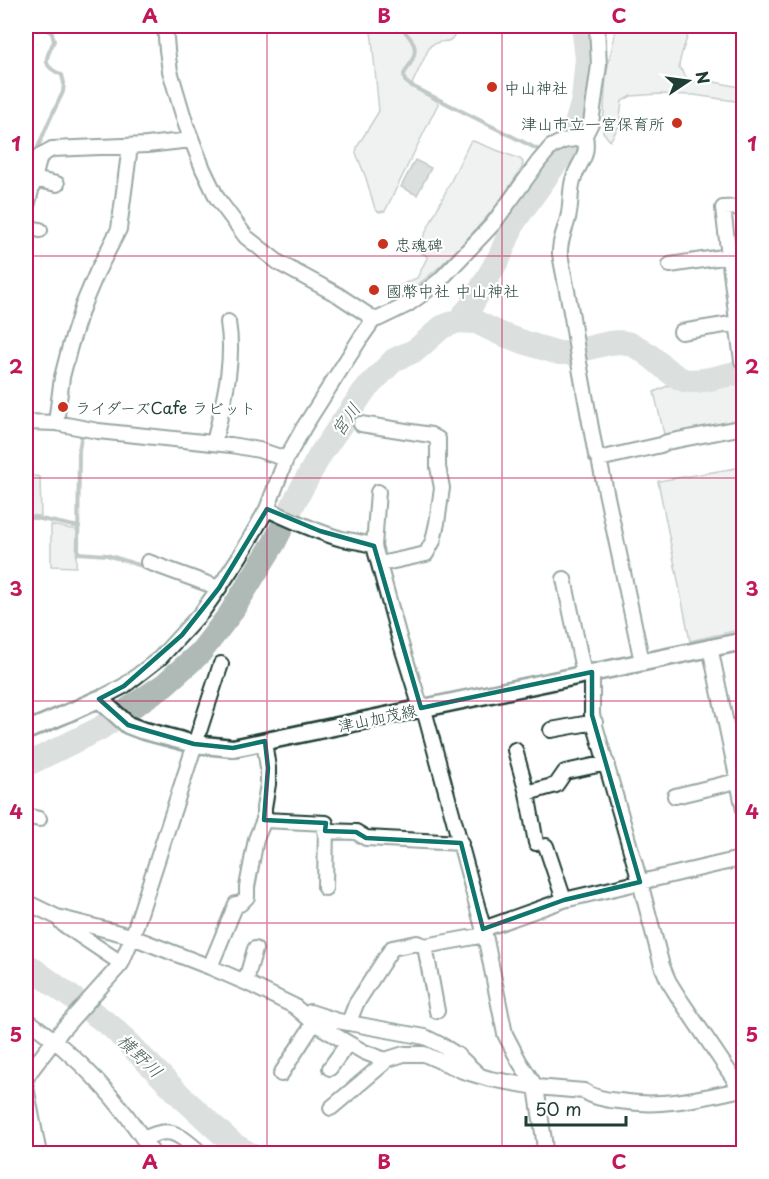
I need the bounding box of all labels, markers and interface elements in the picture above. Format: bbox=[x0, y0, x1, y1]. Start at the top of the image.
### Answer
text: A bbox=[142, 0, 158, 30]
text: B bbox=[377, 0, 391, 30]
text: C bbox=[611, 0, 627, 30]
north arrow bbox=[658, 51, 718, 111]
text: N bbox=[690, 69, 717, 86]
place label: 中山神社 bbox=[504, 75, 568, 99]
marker: 中山神社 bbox=[485, 80, 499, 94]
place label: 津山市立一宮保育所 bbox=[521, 111, 665, 135]
marker: 津山市立一宮保育所 bbox=[670, 116, 684, 130]
text: 1 bbox=[11, 128, 21, 158]
text: 1 bbox=[747, 128, 757, 158]
place label: 忠魂碑 bbox=[395, 232, 443, 256]
marker: 忠魂碑 bbox=[376, 237, 390, 251]
place label: 國幣中社 中山神社 bbox=[386, 278, 519, 302]
marker: 國幣中社 中山神社 bbox=[367, 283, 381, 297]
text: 2 bbox=[9, 351, 23, 381]
text: 2 bbox=[745, 351, 759, 381]
place label: ライダーズCafe ラビット bbox=[75, 395, 256, 419]
water label: 宮川 bbox=[324, 397, 366, 441]
marker: ライダーズCafe ラビット bbox=[56, 400, 70, 414]
text: 3 bbox=[9, 573, 23, 603]
text: 3 bbox=[745, 573, 759, 603]
street label: 津山加茂線 bbox=[335, 697, 419, 737]
text: 4 bbox=[9, 796, 23, 826]
text: 4 bbox=[745, 796, 759, 826]
text: 5 bbox=[10, 1019, 22, 1049]
text: 5 bbox=[746, 1019, 758, 1049]
water label: 横野川 bbox=[112, 1027, 170, 1083]
scale bar bbox=[526, 1089, 626, 1127]
text: 50 m bbox=[535, 1095, 582, 1122]
text: A bbox=[142, 1146, 158, 1176]
text: B bbox=[377, 1146, 391, 1176]
text: C bbox=[611, 1146, 627, 1176]

